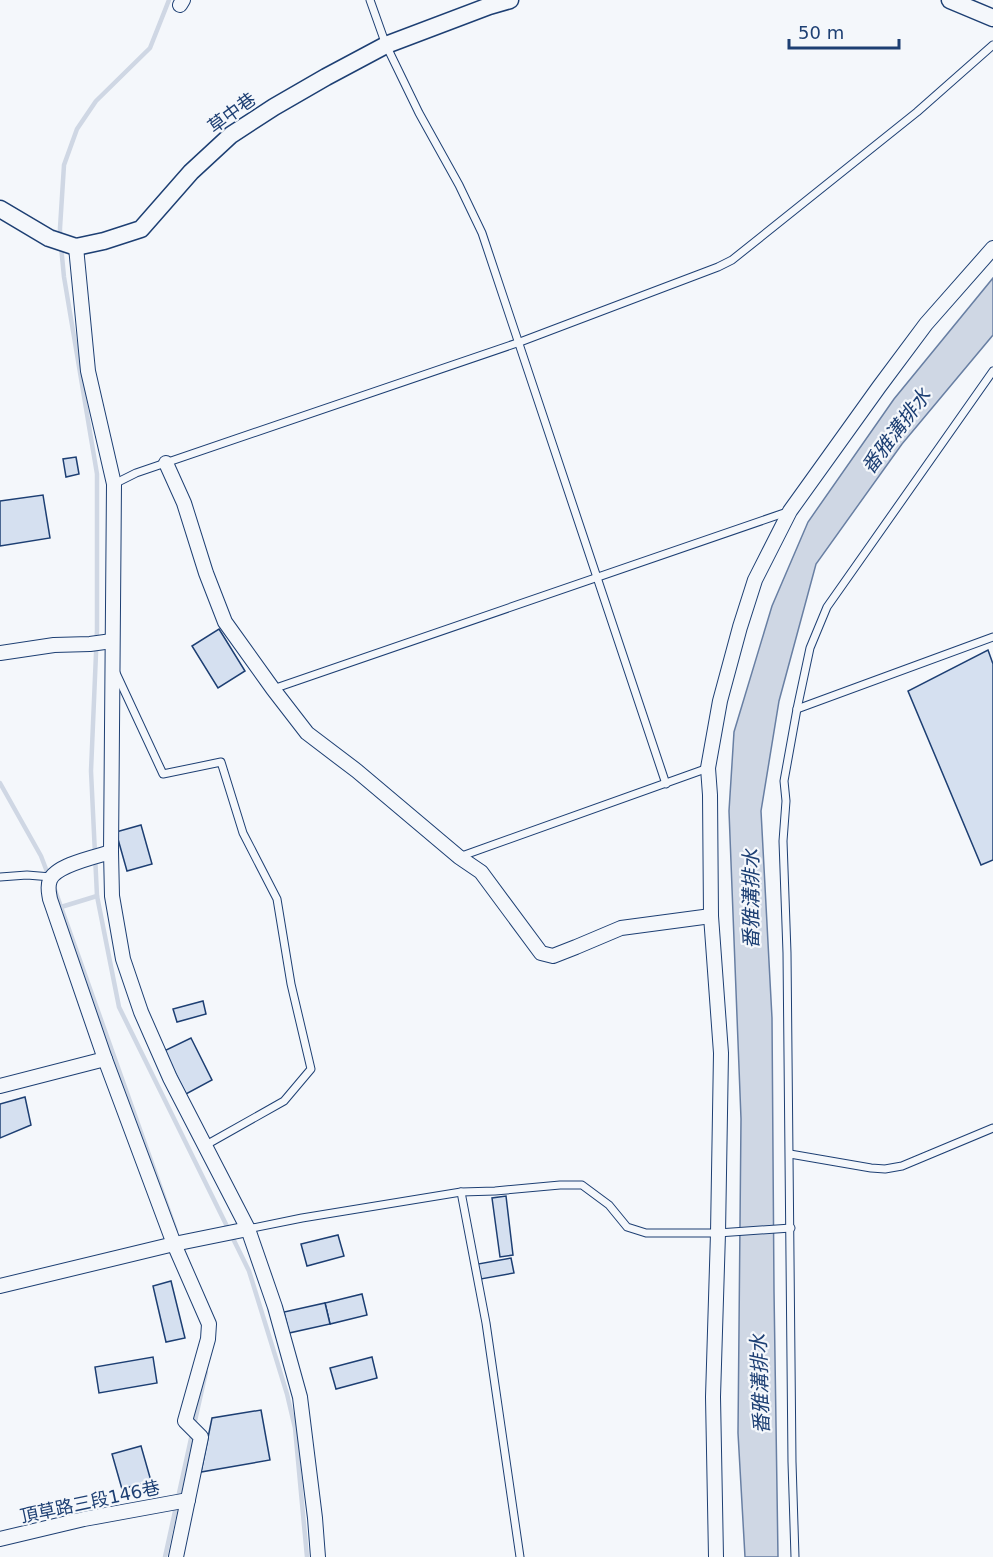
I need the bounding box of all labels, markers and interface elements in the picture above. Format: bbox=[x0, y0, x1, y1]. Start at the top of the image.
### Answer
scale bar bbox=[789, 12, 898, 50]
text: 50 m bbox=[798, 22, 844, 43]
street label: 草中巷 bbox=[204, 88, 260, 137]
water label: 番雅溝排水 bbox=[856, 383, 936, 478]
water label: 番雅溝排水 bbox=[739, 848, 763, 949]
water label: 番雅溝排水 bbox=[746, 1333, 774, 1434]
street label: 頂草路三段146巷 bbox=[18, 1476, 162, 1527]

